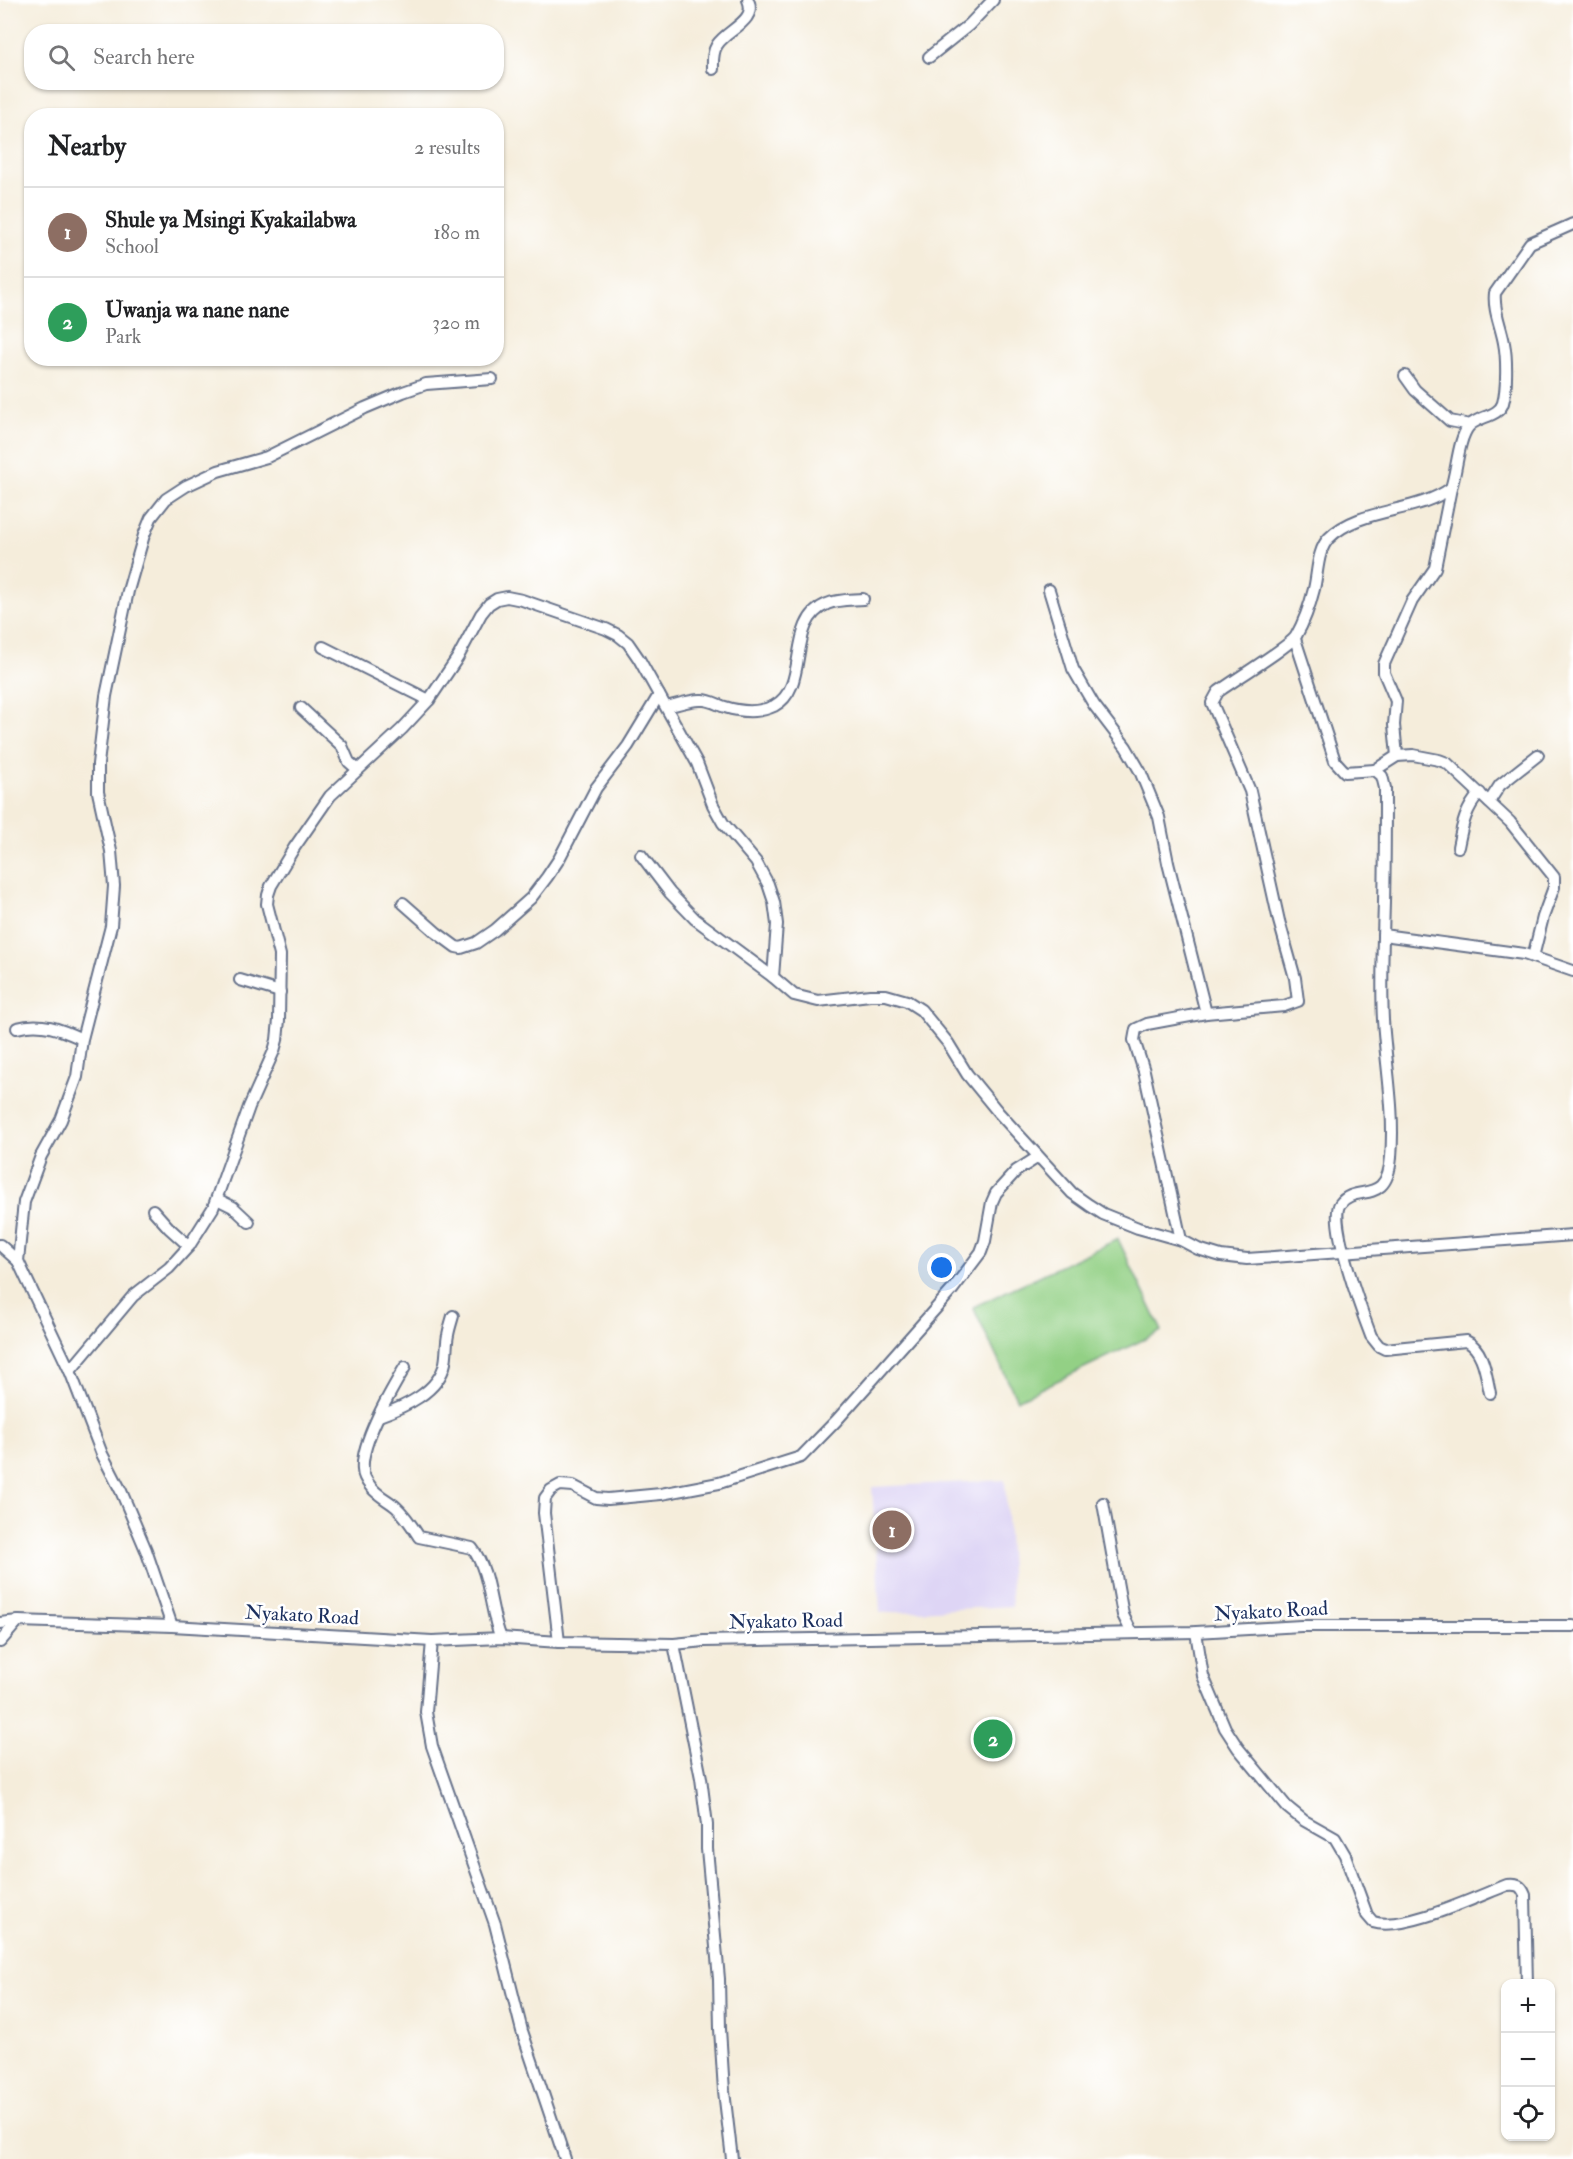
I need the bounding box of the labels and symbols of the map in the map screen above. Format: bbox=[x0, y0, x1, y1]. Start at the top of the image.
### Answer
your location bbox=[927, 1253, 956, 1282]
pin: 1 bbox=[872, 1508, 912, 1552]
street label: Nyakato Road bbox=[1213, 1596, 1329, 1626]
street label: Nyakato Road bbox=[244, 1600, 360, 1630]
street label: Nyakato Road bbox=[729, 1608, 843, 1634]
pin: 2 bbox=[974, 1716, 1012, 1762]

